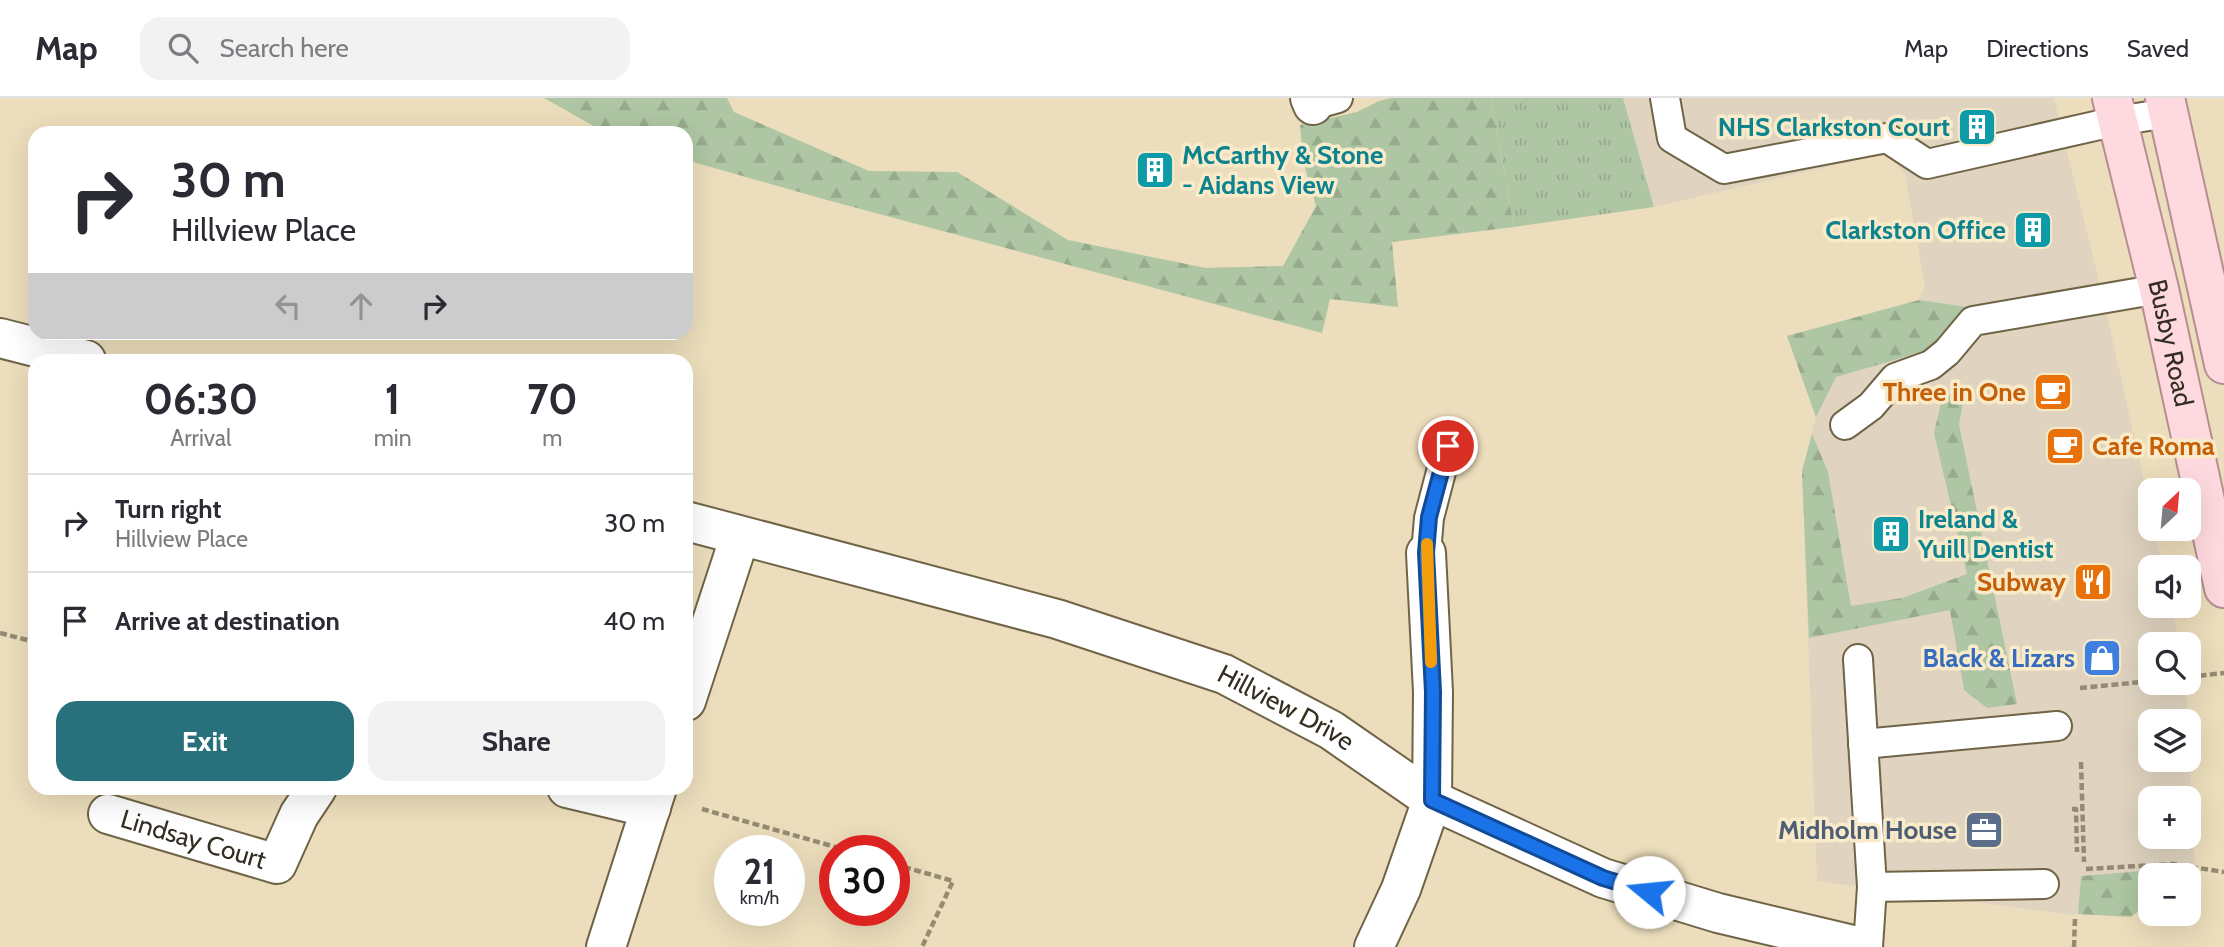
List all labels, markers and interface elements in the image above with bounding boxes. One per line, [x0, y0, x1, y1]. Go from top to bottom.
search box [140, 17, 630, 80]
text: Map [35, 28, 98, 68]
icon: search [164, 29, 202, 67]
text: Search here [220, 32, 349, 64]
text: Map [1904, 34, 1948, 63]
text: Directions [1986, 34, 2089, 63]
text: Saved [2127, 34, 2189, 63]
building icon: NHS Clarkston Court [1956, 106, 1998, 148]
place label: NHS Clarkston Court [1718, 111, 1950, 143]
place label: McCarthy & Stone - Aidans View [1182, 139, 1383, 201]
building icon: McCarthy & Stone - Aidans View [1134, 149, 1176, 191]
text: 30 m [171, 150, 286, 209]
icon: right [56, 154, 147, 245]
building icon: Clarkston Office [2012, 209, 2054, 251]
text: Hillview Place [171, 210, 356, 249]
place label: Clarkston Office [1825, 214, 2006, 246]
street label: Busby Road [2141, 276, 2200, 410]
icon: left [269, 287, 307, 325]
icon: ahead [342, 287, 380, 325]
icon: right [415, 287, 453, 325]
cafe icon: Three in One [2032, 371, 2074, 413]
text: 06:30 [143, 373, 258, 425]
text: 1 [385, 373, 400, 425]
text: 70 [527, 373, 578, 425]
place label: Three in One [1883, 376, 2026, 408]
pin [1418, 416, 1478, 476]
text: Arrival [170, 424, 231, 452]
text: min [374, 424, 412, 452]
text: m [542, 424, 562, 452]
cafe icon: Cafe Roma [2044, 425, 2086, 467]
icon: arrive [1429, 427, 1467, 465]
place label: Cafe Roma [2092, 430, 2215, 462]
north arrow [2138, 478, 2202, 541]
map controls [2138, 478, 2201, 926]
text: Turn right [115, 493, 221, 525]
place label: Ireland & Yuill Dentist [1917, 503, 2054, 565]
icon: right [56, 504, 94, 542]
text: 30 m [604, 507, 665, 539]
building icon: Ireland & Yuill Dentist [1870, 513, 1912, 555]
text: Hillview Place [115, 525, 248, 553]
button: sound [2138, 555, 2201, 618]
restaurant icon: Subway [2072, 561, 2114, 603]
place label: Subway [1977, 566, 2066, 598]
icon: arrive [56, 602, 94, 640]
text: Arrive at destination [115, 605, 340, 637]
text: 40 m [603, 605, 665, 637]
button: search [2138, 632, 2201, 695]
shop icon: Black & Lizars [2081, 637, 2123, 679]
place label: Black & Lizars [1923, 642, 2075, 674]
street label: Hillview Drive [1212, 658, 1361, 757]
button: Exit [56, 701, 354, 781]
button: Share [368, 701, 665, 781]
button: layers [2138, 709, 2201, 772]
button: + [2138, 786, 2201, 849]
street label: Lindsay Court [117, 803, 270, 876]
office icon: Midholm House [1963, 809, 2005, 851]
place label: Midholm House [1778, 814, 1957, 846]
speed limit sign: 30 [819, 835, 910, 926]
text: 21 [744, 850, 775, 893]
position arrow [1612, 855, 1686, 929]
button: − [2138, 863, 2201, 926]
text: km/h [740, 887, 779, 909]

